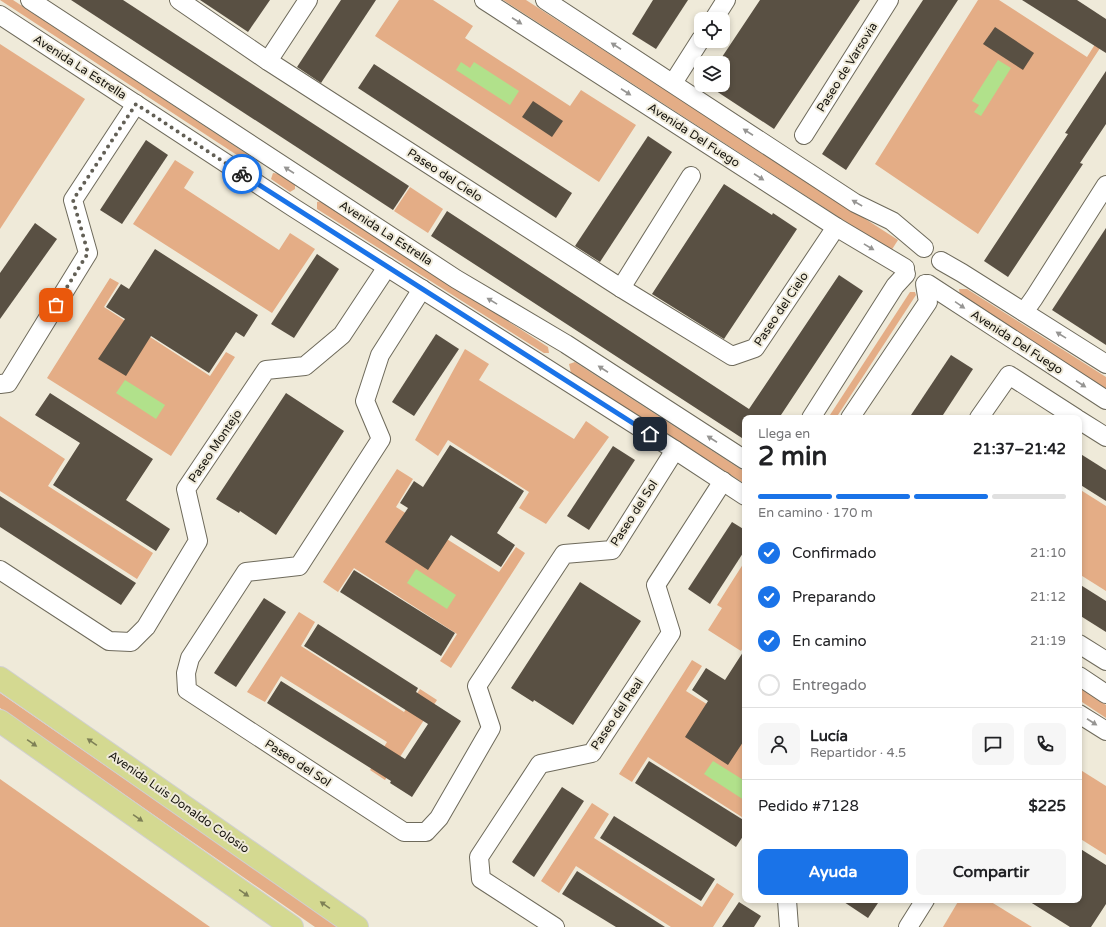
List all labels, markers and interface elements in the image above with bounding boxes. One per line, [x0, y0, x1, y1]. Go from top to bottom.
map controls [694, 12, 730, 92]
button: locate [694, 12, 730, 48]
one-way arrow [512, 17, 522, 25]
street label: Paseo de Varsovia [814, 20, 880, 114]
street label: Avenida La Estrella [31, 32, 129, 102]
one-way arrow [610, 42, 622, 49]
button: layers [694, 56, 730, 92]
one-way arrow [621, 88, 631, 96]
street label: Avenida Del Fuego [645, 100, 743, 170]
one-way arrow [743, 128, 753, 136]
street label: Paseo del Cielo [405, 146, 485, 204]
courier [222, 154, 262, 194]
icon: bike [231, 163, 253, 185]
one-way arrow [284, 166, 294, 174]
one-way arrow [753, 174, 765, 181]
street label: Avenida La Estrella [337, 198, 435, 268]
one-way arrow [851, 200, 863, 207]
one-way arrow [863, 243, 875, 250]
street label: Paseo del Cielo [751, 269, 811, 349]
pin [39, 288, 73, 322]
icon: bag [45, 294, 67, 316]
one-way arrow [486, 297, 498, 304]
one-way arrow [955, 301, 965, 309]
street label: Avenida Del Fuego [968, 307, 1066, 377]
one-way arrow [1055, 332, 1067, 339]
one-way arrow [597, 365, 609, 372]
one-way arrow [1076, 380, 1086, 388]
street label: Paseo Montejo [185, 407, 245, 485]
pin [633, 417, 667, 451]
icon: home [639, 423, 661, 445]
text: Llega en [758, 426, 810, 442]
one-way arrow [707, 435, 717, 443]
text: 21:37–21:42 [973, 440, 1066, 458]
text: 2 min [758, 441, 827, 472]
street label: Paseo del Sol [608, 477, 660, 549]
text: En camino · 170 m [758, 505, 873, 521]
icon: check [758, 542, 780, 564]
text: Confirmado [792, 544, 876, 562]
text: 21:10 [1030, 545, 1066, 561]
icon: check [758, 586, 780, 608]
text: Preparando [792, 588, 876, 606]
text: 21:12 [1030, 589, 1066, 605]
icon: check [758, 630, 780, 652]
text: En camino [792, 632, 867, 650]
text: 21:19 [1030, 633, 1066, 649]
street label: Paseo del Real [588, 676, 646, 752]
text: Entregado [792, 676, 867, 694]
one-way arrow [1087, 718, 1098, 726]
button: person [758, 723, 800, 765]
button: chat [972, 723, 1014, 765]
button: phone [1024, 723, 1066, 765]
text: Lucía [810, 727, 848, 745]
street label: Paseo del Sol [262, 737, 334, 789]
one-way arrow [87, 738, 97, 746]
one-way arrow [27, 739, 37, 747]
text: Repartidor · 4.5 [810, 745, 906, 761]
street label: Avenida Luis Donaldo Colosio [106, 748, 252, 856]
text: Pedido #7128 [758, 797, 859, 815]
text: $225 [1028, 797, 1066, 815]
one-way arrow [133, 814, 144, 822]
button: Ayuda [758, 849, 908, 895]
button: Compartir [916, 849, 1066, 895]
one-way arrow [239, 889, 250, 897]
one-way arrow [320, 901, 330, 909]

